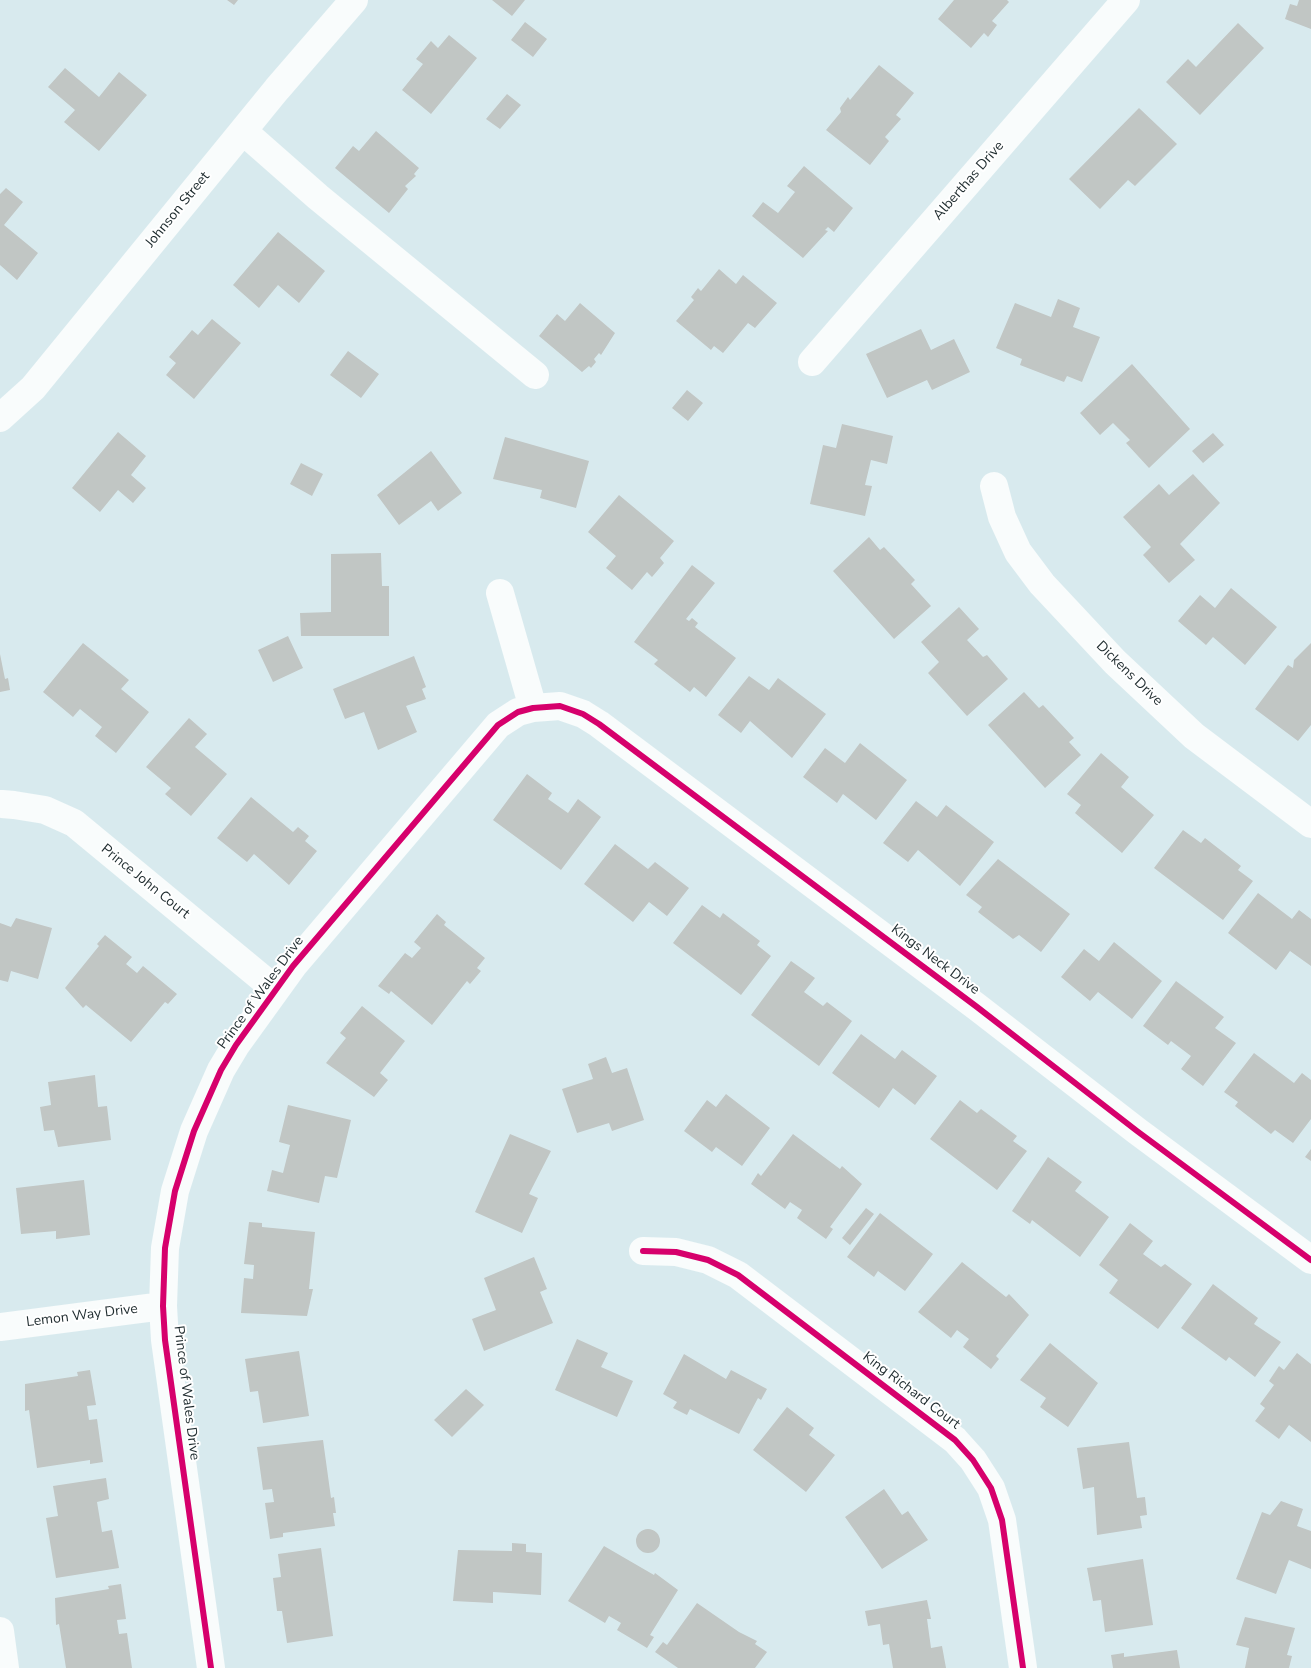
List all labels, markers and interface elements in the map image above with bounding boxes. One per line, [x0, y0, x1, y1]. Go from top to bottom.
street label: Alberthas Drive [930, 138, 1008, 224]
street label: Johnson Street [142, 169, 214, 251]
street label: Dickens Drive [1092, 638, 1166, 710]
street label: Prince John Court [97, 841, 193, 923]
street label: Kings Neck Drive [887, 921, 983, 999]
street label: Prince of Wales Drive [214, 933, 308, 1053]
street label: Lemon Way Drive [25, 1301, 139, 1331]
street label: Prince of Wales Drive [169, 1325, 203, 1461]
street label: King Richard Court [859, 1349, 963, 1433]

